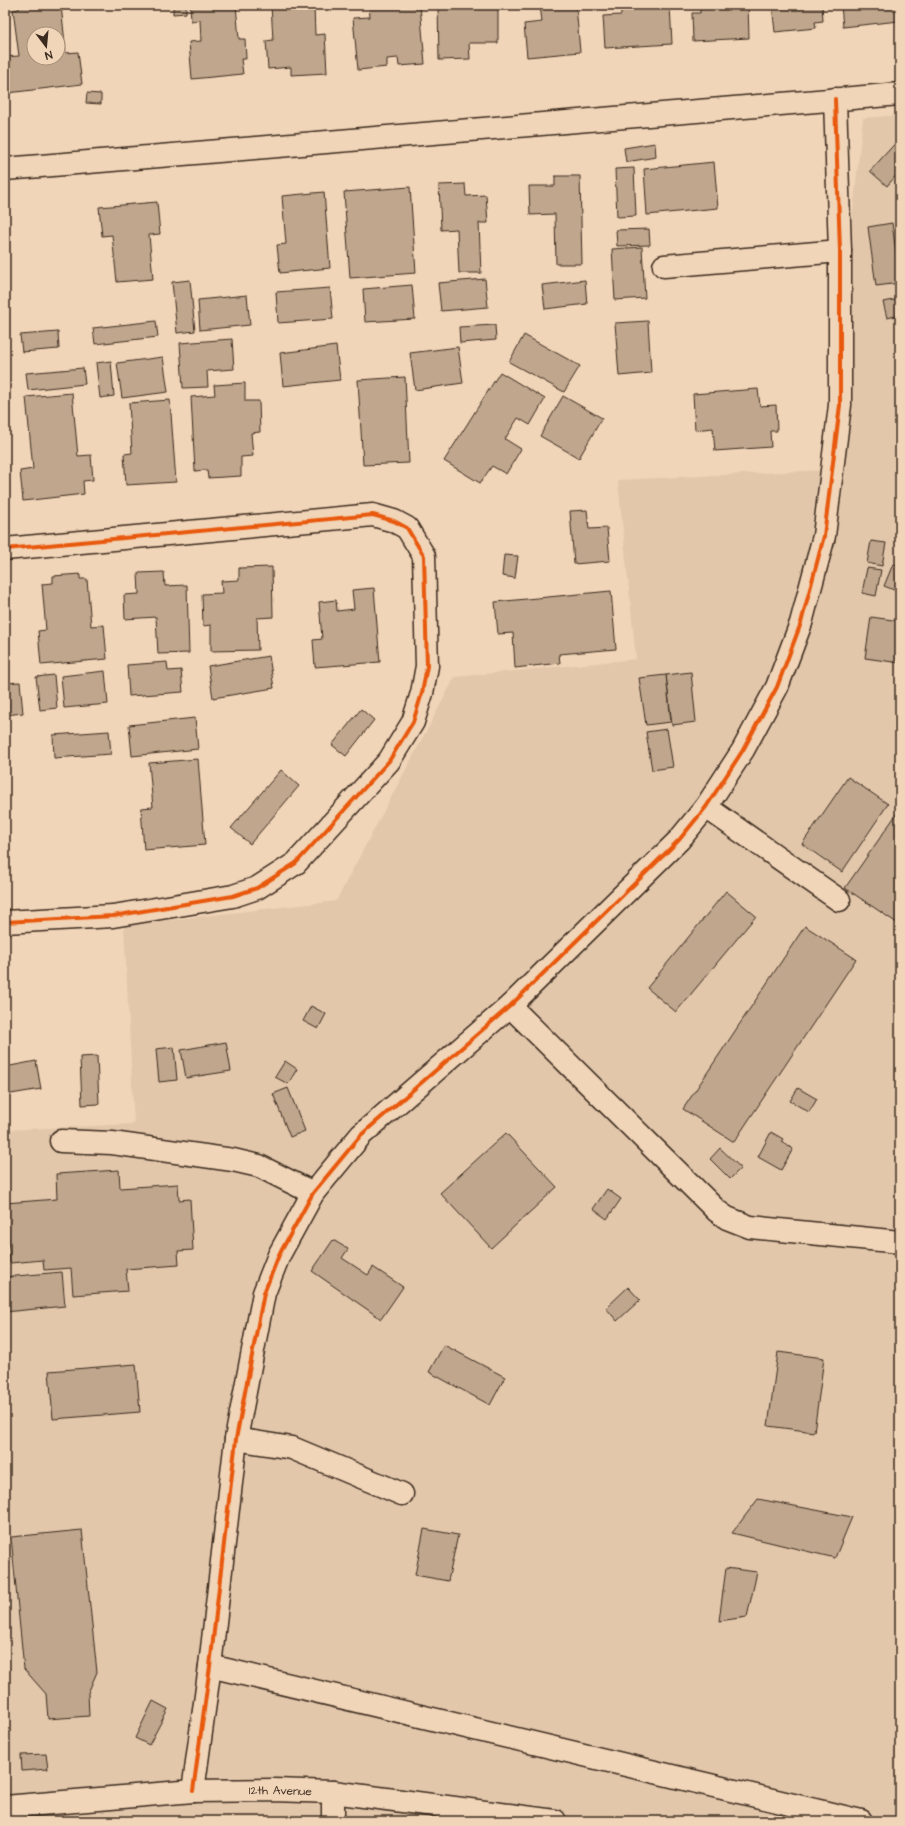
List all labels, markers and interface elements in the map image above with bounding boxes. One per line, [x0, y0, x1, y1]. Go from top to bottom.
north arrow [26, 26, 66, 66]
text: N [43, 47, 54, 63]
street label: 12th Avenue [249, 1781, 313, 1800]

